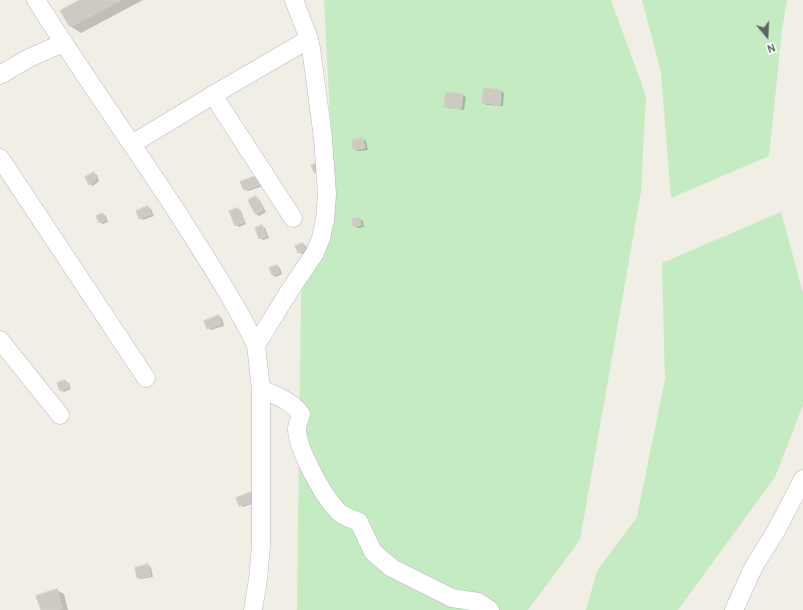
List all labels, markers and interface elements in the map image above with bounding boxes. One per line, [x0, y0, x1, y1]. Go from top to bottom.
north arrow [747, 16, 787, 56]
text: N [765, 39, 777, 55]

